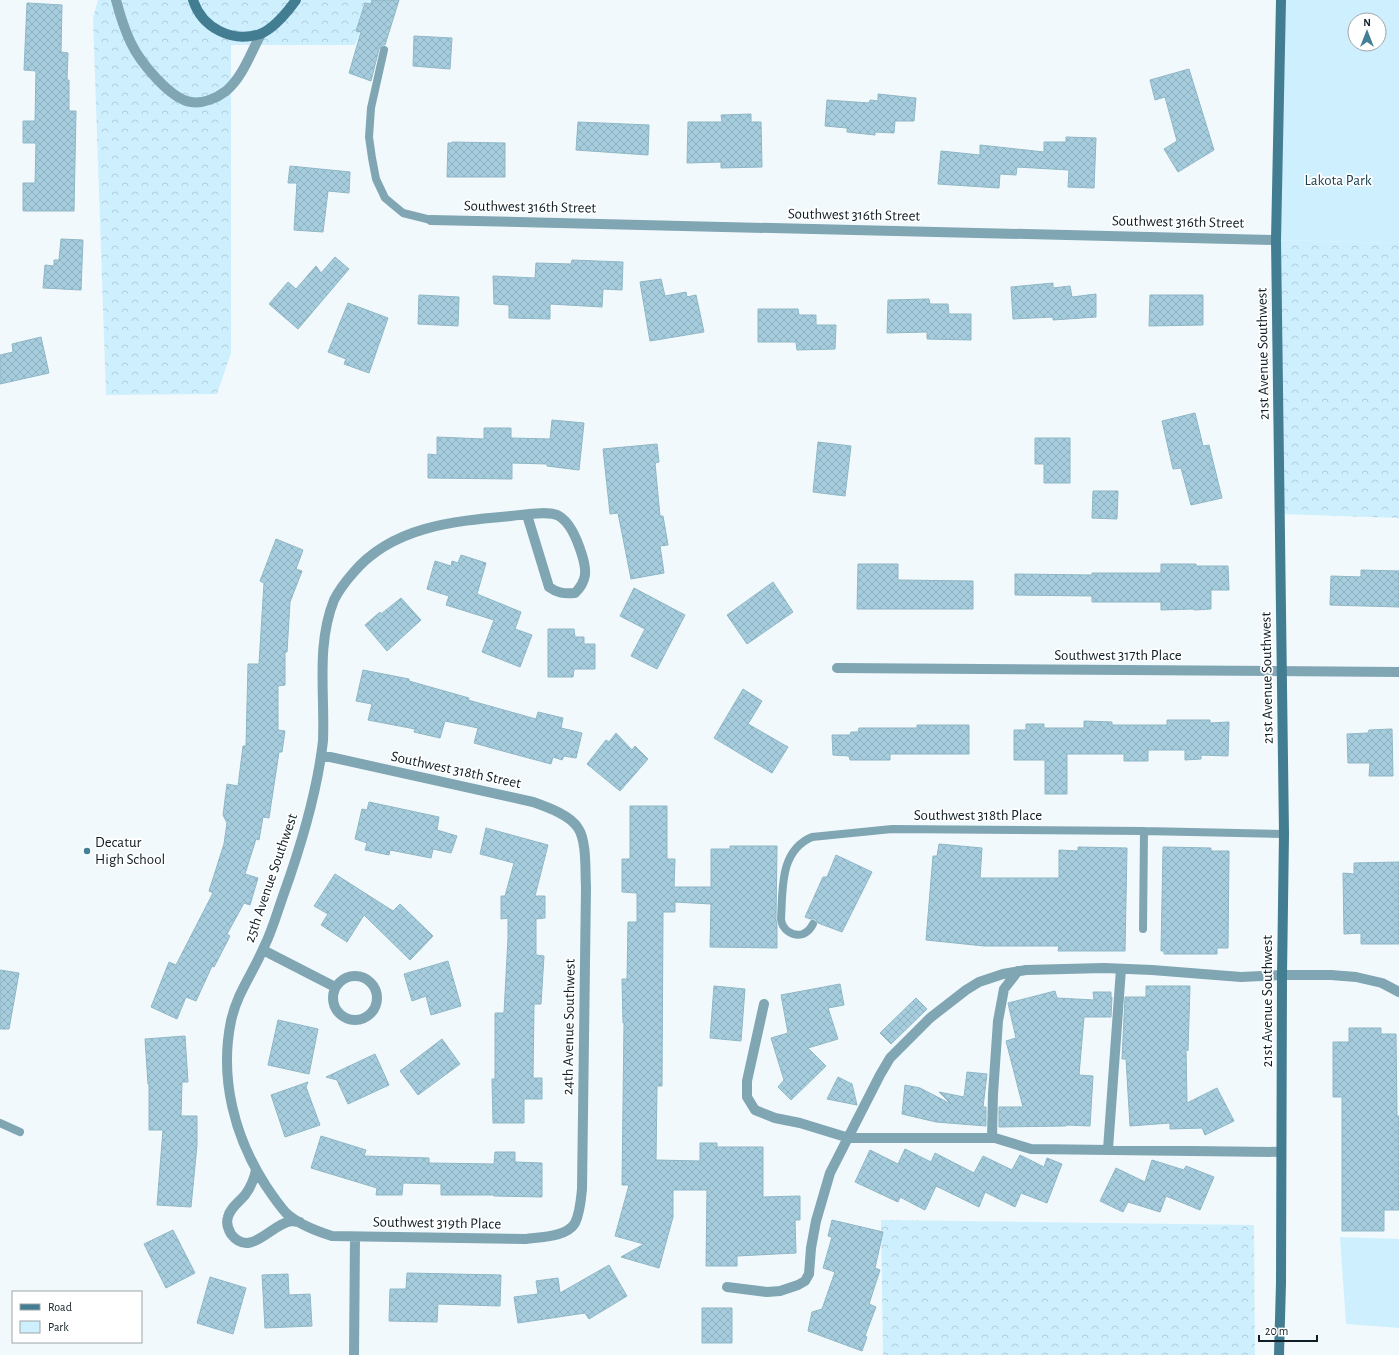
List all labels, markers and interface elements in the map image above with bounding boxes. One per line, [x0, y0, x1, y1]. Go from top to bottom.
north arrow [1347, 12, 1387, 52]
text: N [1363, 17, 1371, 28]
park label: Lakota Park [1304, 173, 1372, 188]
street label: Southwest 316th Street [464, 198, 597, 216]
street label: Southwest 316th Street [788, 206, 921, 224]
street label: Southwest 316th Street [1112, 213, 1245, 231]
street label: 21st Avenue Southwest [1254, 288, 1272, 420]
street label: 21st Avenue Southwest [1258, 612, 1276, 744]
street label: Southwest 317th Place [1054, 648, 1182, 663]
street label: Southwest 318th Street [390, 749, 523, 791]
street label: Southwest 318th Place [914, 808, 1042, 823]
street label: 25th Avenue Southwest [242, 811, 300, 945]
place label: Decatur High School [95, 835, 165, 867]
marker: Decatur High School [82, 846, 92, 856]
street label: 21st Avenue Southwest [1260, 935, 1275, 1067]
street label: 24th Avenue Southwest [560, 958, 578, 1095]
street label: Southwest 319th Place [373, 1214, 501, 1232]
legend [12, 1291, 142, 1343]
text: Road [48, 1301, 72, 1313]
scale bar [1259, 1317, 1317, 1343]
text: Park [48, 1321, 69, 1333]
text: 20 m [1265, 1325, 1288, 1337]

